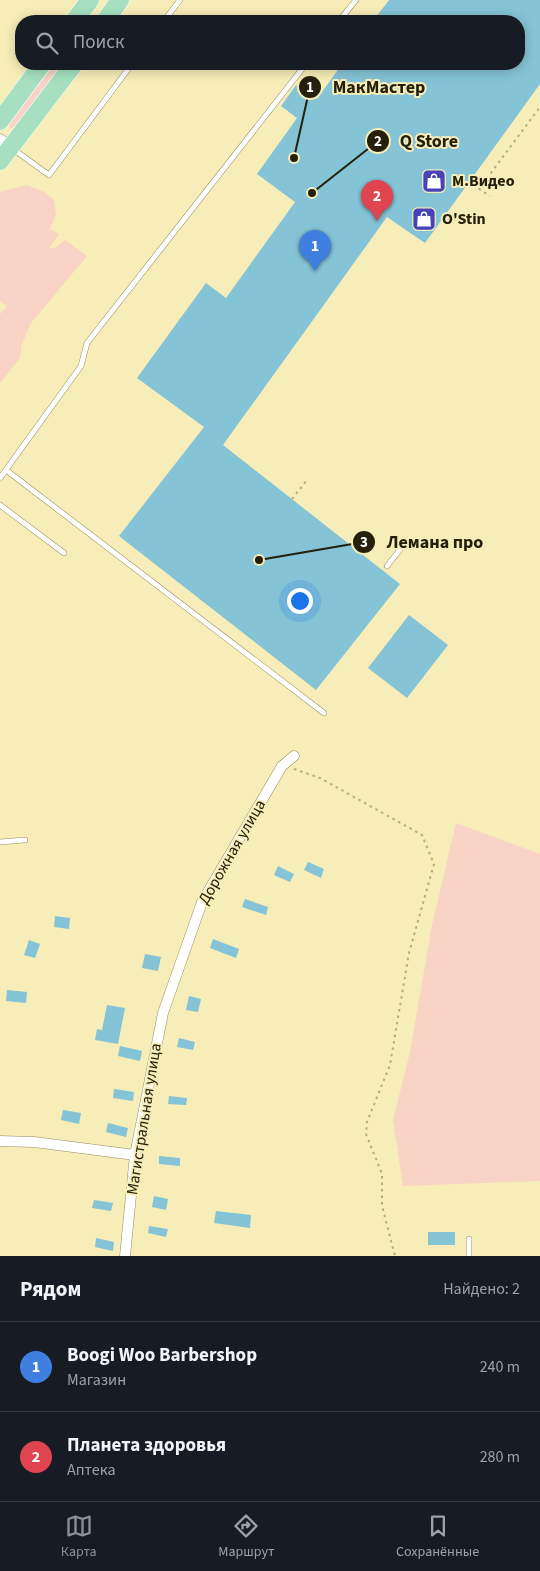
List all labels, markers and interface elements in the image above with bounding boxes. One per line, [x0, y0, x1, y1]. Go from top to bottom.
search box [15, 15, 525, 70]
icon: search [33, 29, 61, 57]
text: Поиск [73, 29, 124, 56]
callout: МакМастер [298, 70, 435, 103]
text: МакМастер [333, 75, 425, 100]
text: 1 [306, 77, 314, 98]
callout: Q Store [365, 124, 468, 157]
text: Q Store [400, 129, 458, 154]
text: 2 [374, 131, 382, 152]
shop icon: М.Видео [421, 168, 447, 194]
place label: М.Видео [452, 170, 515, 192]
pin: 2 [361, 180, 393, 221]
shop icon: O'Stin [411, 206, 437, 232]
place label: O'Stin [442, 208, 486, 230]
pin: 1 [299, 230, 331, 271]
callout: Лемана про [351, 525, 493, 558]
text: Лемана про [386, 530, 483, 555]
text: 3 [360, 532, 368, 553]
your location [287, 588, 313, 614]
street label: Дорожная улица [193, 795, 271, 909]
street label: Магистральная улица [121, 1042, 167, 1196]
text: Рядом [20, 1274, 81, 1304]
text: Найдено: 2 [443, 1278, 520, 1300]
text: Boogi Woo Barbershop [67, 1342, 257, 1369]
text: 1 [32, 1356, 40, 1378]
text: 240 m [480, 1356, 520, 1378]
text: Магазин [67, 1369, 126, 1391]
text: Планета здоровья [67, 1432, 226, 1459]
text: 2 [32, 1446, 40, 1468]
text: 280 m [480, 1446, 520, 1468]
text: Аптека [67, 1459, 115, 1481]
tab: Карта [61, 1512, 97, 1562]
tab: Маршрут [218, 1512, 274, 1562]
tab: Сохранённые [396, 1512, 479, 1562]

